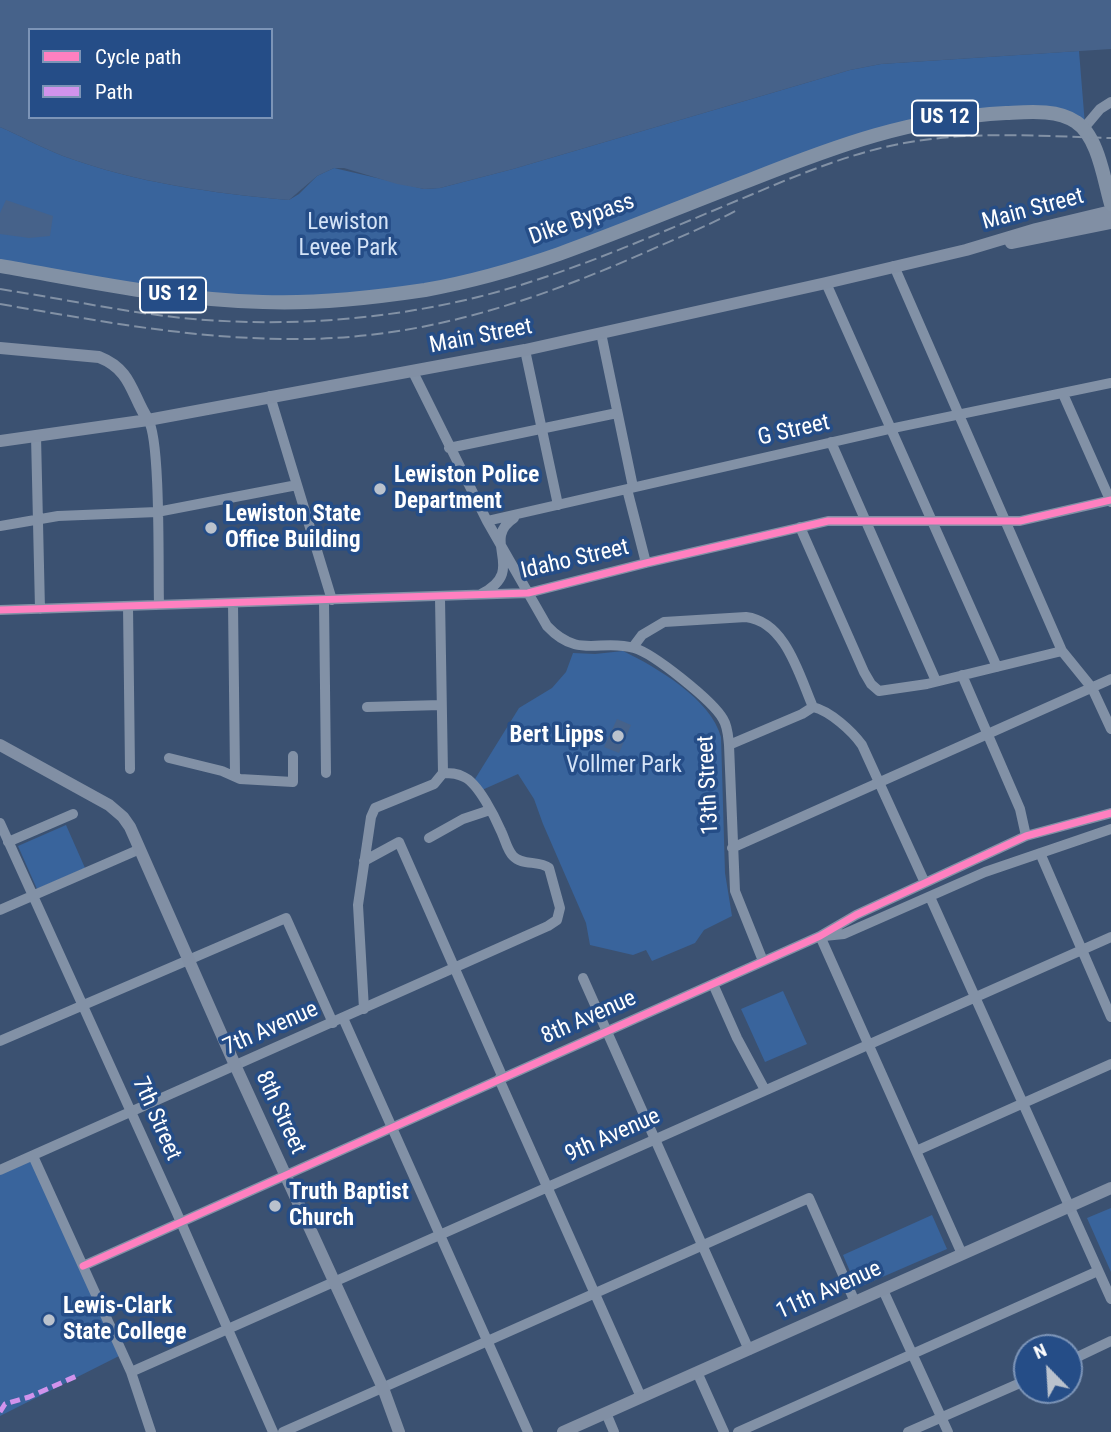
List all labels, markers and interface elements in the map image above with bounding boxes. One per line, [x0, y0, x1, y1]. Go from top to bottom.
legend [28, 28, 273, 119]
text: Cycle path [95, 45, 181, 69]
text: Path [95, 80, 133, 104]
road number: US 12 [912, 100, 978, 136]
street label: Main Street [979, 183, 1087, 237]
street label: Dike Bypass [526, 188, 638, 252]
park label: Lewiston Levee Park [298, 209, 398, 263]
road number: US 12 [140, 278, 206, 312]
street label: Main Street [427, 314, 535, 360]
street label: G Street [755, 409, 833, 453]
place label: Lewiston Police Department [394, 462, 539, 516]
marker: Lewiston Police Department [372, 481, 388, 497]
place label: Lewiston State Office Building [225, 501, 361, 555]
marker: Lewiston State Office Building [203, 520, 219, 536]
street label: Idaho Street [518, 534, 632, 586]
place label: Bert Lipps [510, 722, 604, 750]
marker: Bert Lipps [610, 728, 626, 744]
street label: 13th Street [693, 734, 725, 836]
park label: Vollmer Park [566, 752, 682, 780]
street label: 8th Avenue [537, 985, 641, 1051]
street label: 7th Avenue [219, 996, 323, 1062]
street label: 8th Street [249, 1067, 311, 1159]
street label: 7th Street [125, 1073, 187, 1165]
street label: 9th Avenue [561, 1103, 665, 1169]
place label: Truth Baptist Church [289, 1179, 409, 1233]
marker: Truth Baptist Church [267, 1198, 283, 1214]
street label: 11th Avenue [772, 1256, 886, 1326]
place label: Lewis-Clark State College [63, 1293, 186, 1347]
marker: Lewis-Clark State College [41, 1312, 57, 1328]
north arrow [1013, 1334, 1083, 1404]
text: N [1030, 1338, 1050, 1364]

